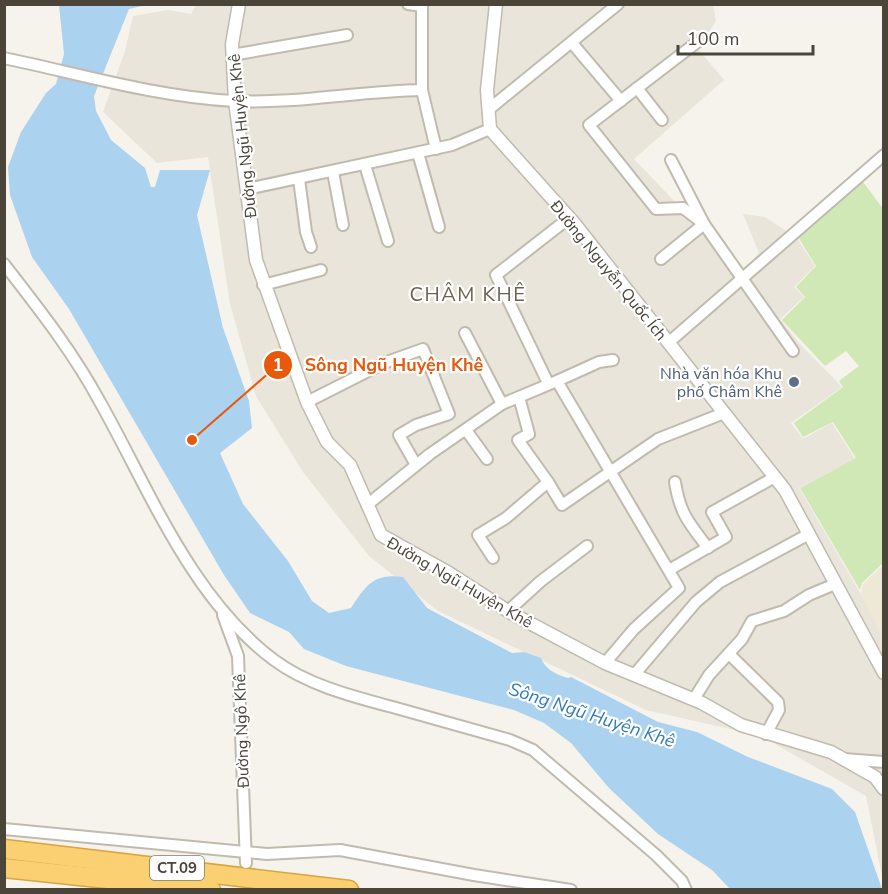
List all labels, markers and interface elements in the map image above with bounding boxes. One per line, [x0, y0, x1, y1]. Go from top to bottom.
scale bar [678, 18, 813, 56]
text: 100 m [687, 27, 739, 51]
street label: Đường Ngũ Huyện Khê [223, 53, 263, 220]
street label: Đường Nguyễn Quốc Ích [544, 195, 672, 345]
district label: CHÂM KHÊ [410, 281, 526, 308]
callout: Sông Ngũ Huyện Khê [263, 347, 496, 383]
text: 1 [273, 353, 283, 377]
text: Sông Ngũ Huyện Khê [305, 353, 484, 377]
place label: Nhà văn hóa Khu phố Châm Khê [660, 363, 782, 403]
marker: Nhà văn hóa Khu phố Châm Khê [787, 375, 801, 389]
street label: Đường Ngũ Huyện Khê [382, 532, 537, 634]
street label: Đường Ngô Khê [229, 674, 255, 789]
water label: Sông Ngũ Huyện Khê [506, 677, 679, 753]
road number: CT.09 [150, 856, 204, 880]

